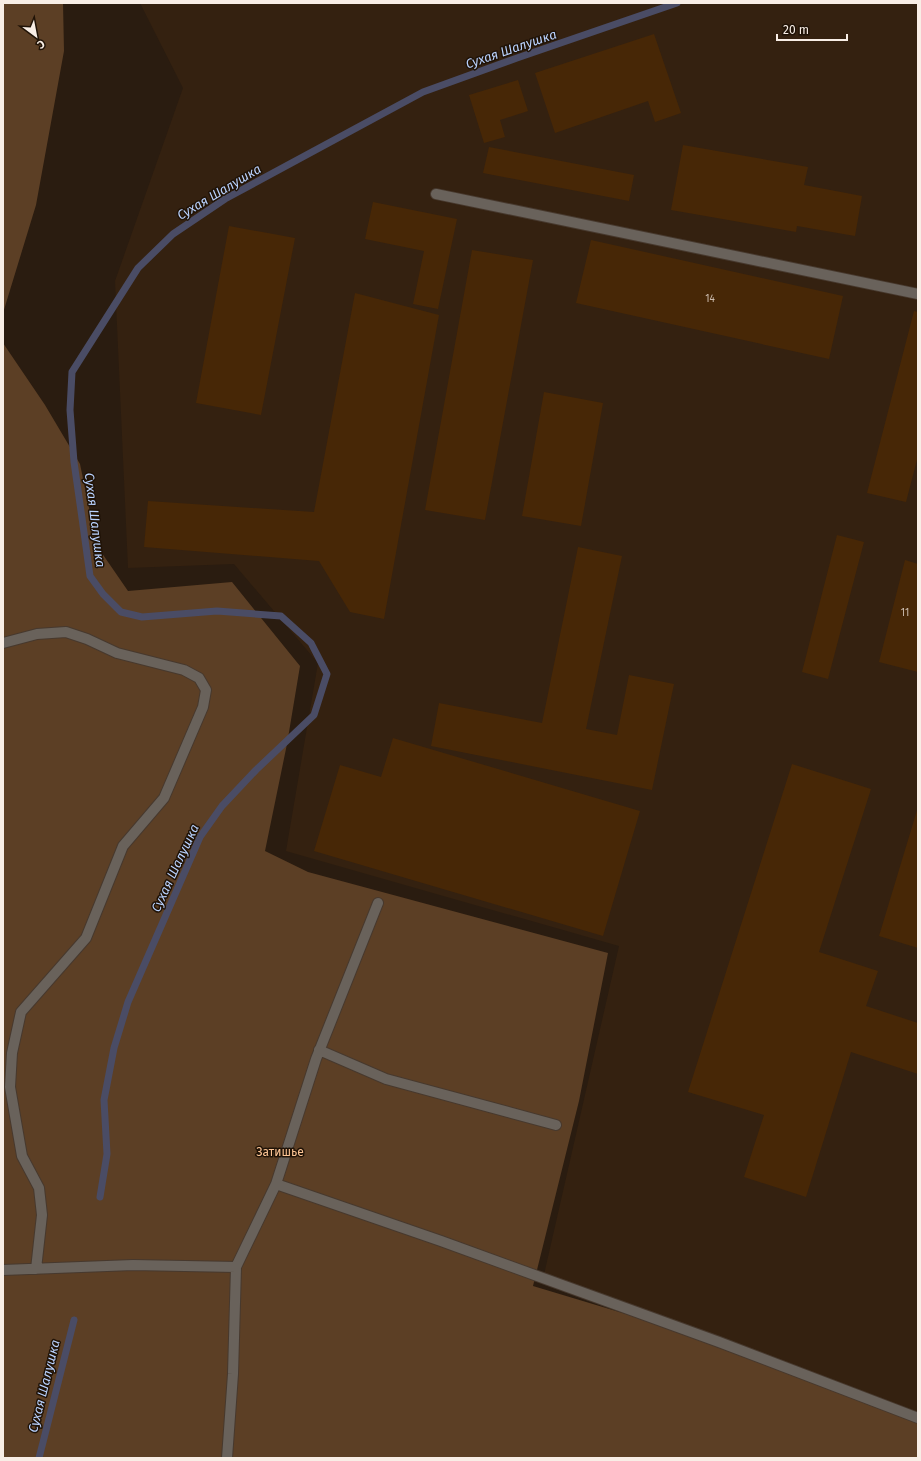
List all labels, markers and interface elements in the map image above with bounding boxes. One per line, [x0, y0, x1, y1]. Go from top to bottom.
north arrow [16, 16, 56, 56]
scale bar [777, 16, 847, 42]
text: 20 m [783, 23, 809, 37]
water label: Сухая Шалушка [464, 26, 558, 72]
text: С [34, 37, 47, 52]
water label: Сухая Шалушка [174, 161, 264, 223]
house number: 14 [705, 293, 716, 305]
water label: Сухая Шалушка [82, 472, 108, 568]
house number: 11 [901, 607, 909, 619]
water label: Сухая Шалушка [148, 822, 202, 914]
park label: Затишье [256, 1145, 304, 1159]
water label: Сухая Шалушка [25, 1338, 63, 1434]

